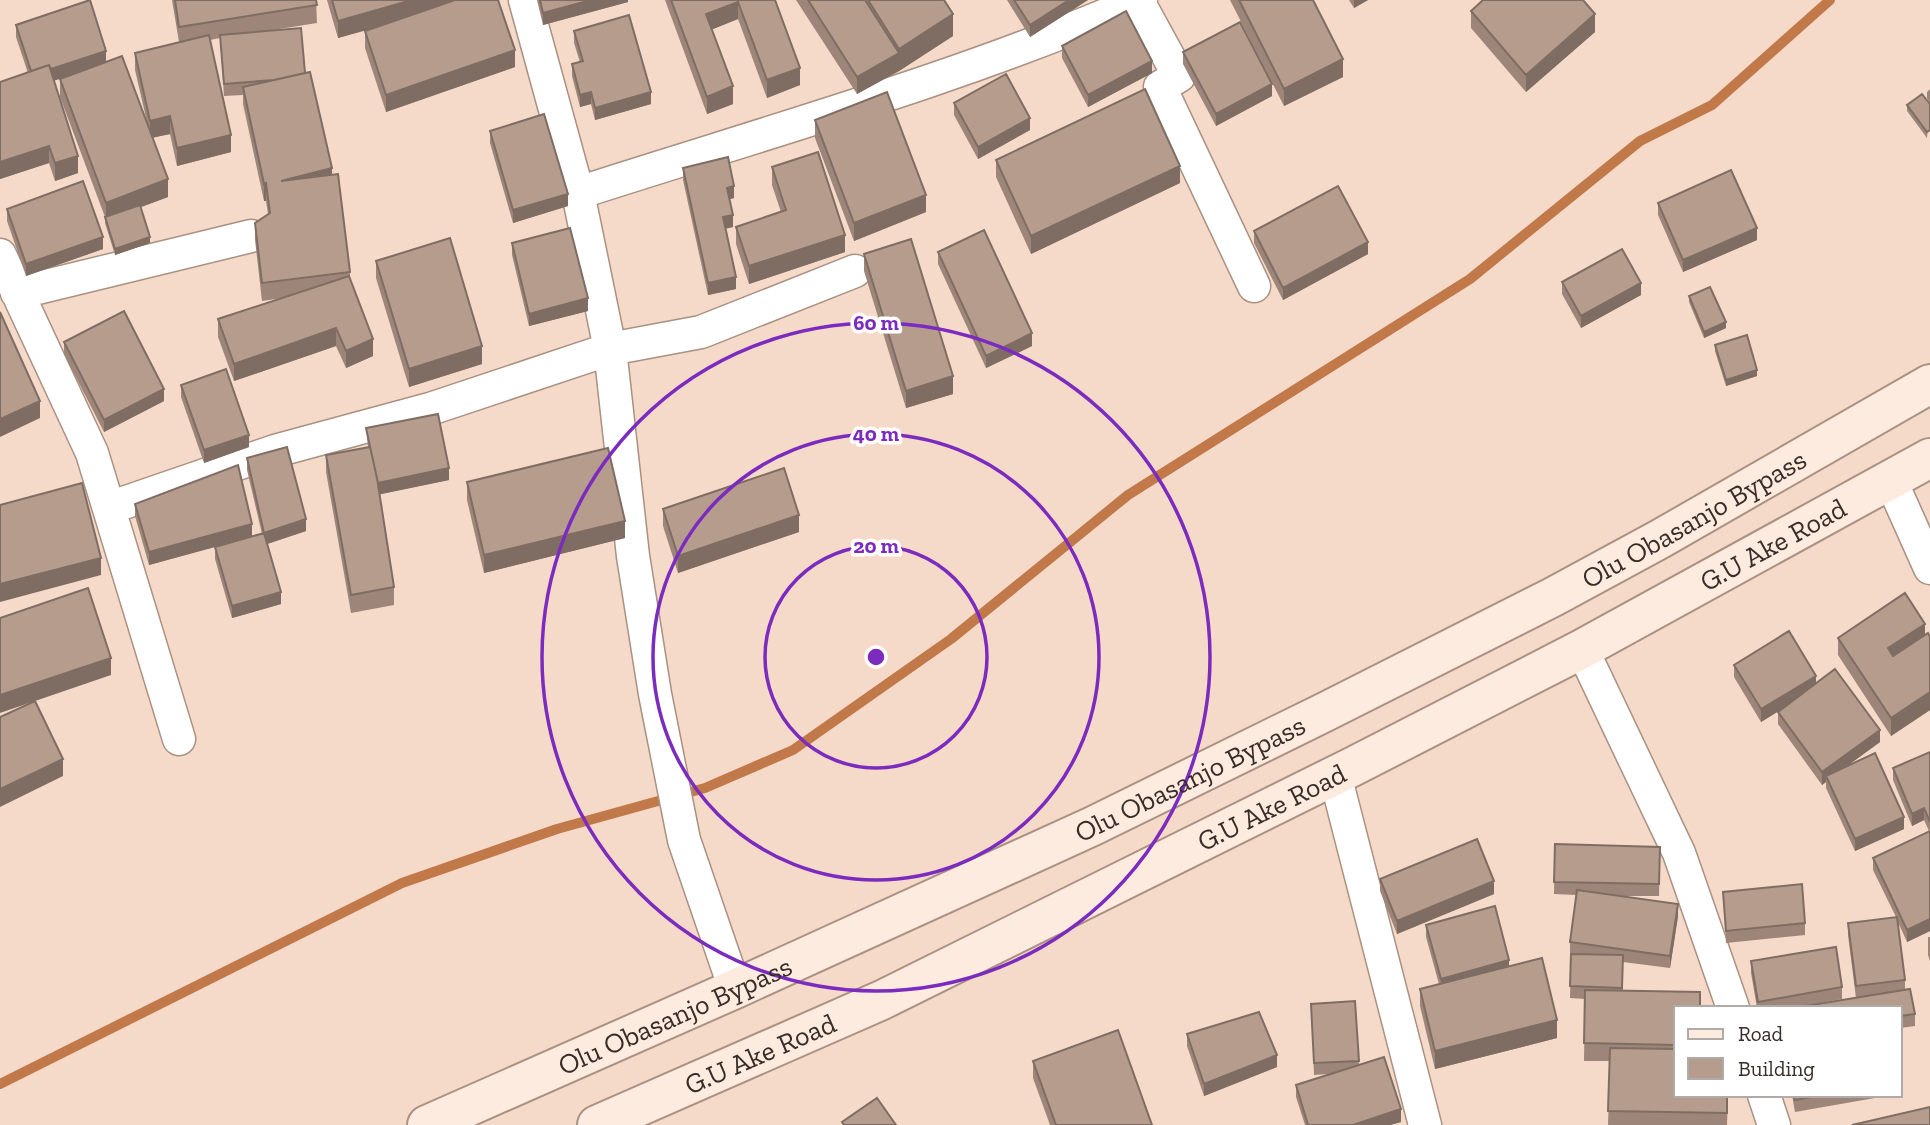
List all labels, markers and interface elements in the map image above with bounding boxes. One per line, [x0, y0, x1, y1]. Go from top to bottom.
text: 60 m [853, 310, 899, 335]
text: 40 m [853, 421, 900, 446]
street label: Olu Obasanjo Bypass [1576, 442, 1812, 595]
street label: G.U Ake Road [1694, 491, 1852, 598]
text: 20 m [853, 533, 899, 558]
centre of rings [864, 645, 888, 669]
street label: Olu Obasanjo Bypass [1070, 708, 1310, 849]
street label: G.U Ake Road [1192, 756, 1351, 858]
street label: Olu Obasanjo Bypass [553, 949, 797, 1082]
street label: G.U Ake Road [679, 1006, 841, 1101]
legend [1674, 1006, 1902, 1097]
text: Road [1738, 1021, 1784, 1046]
text: Building [1738, 1056, 1815, 1081]

